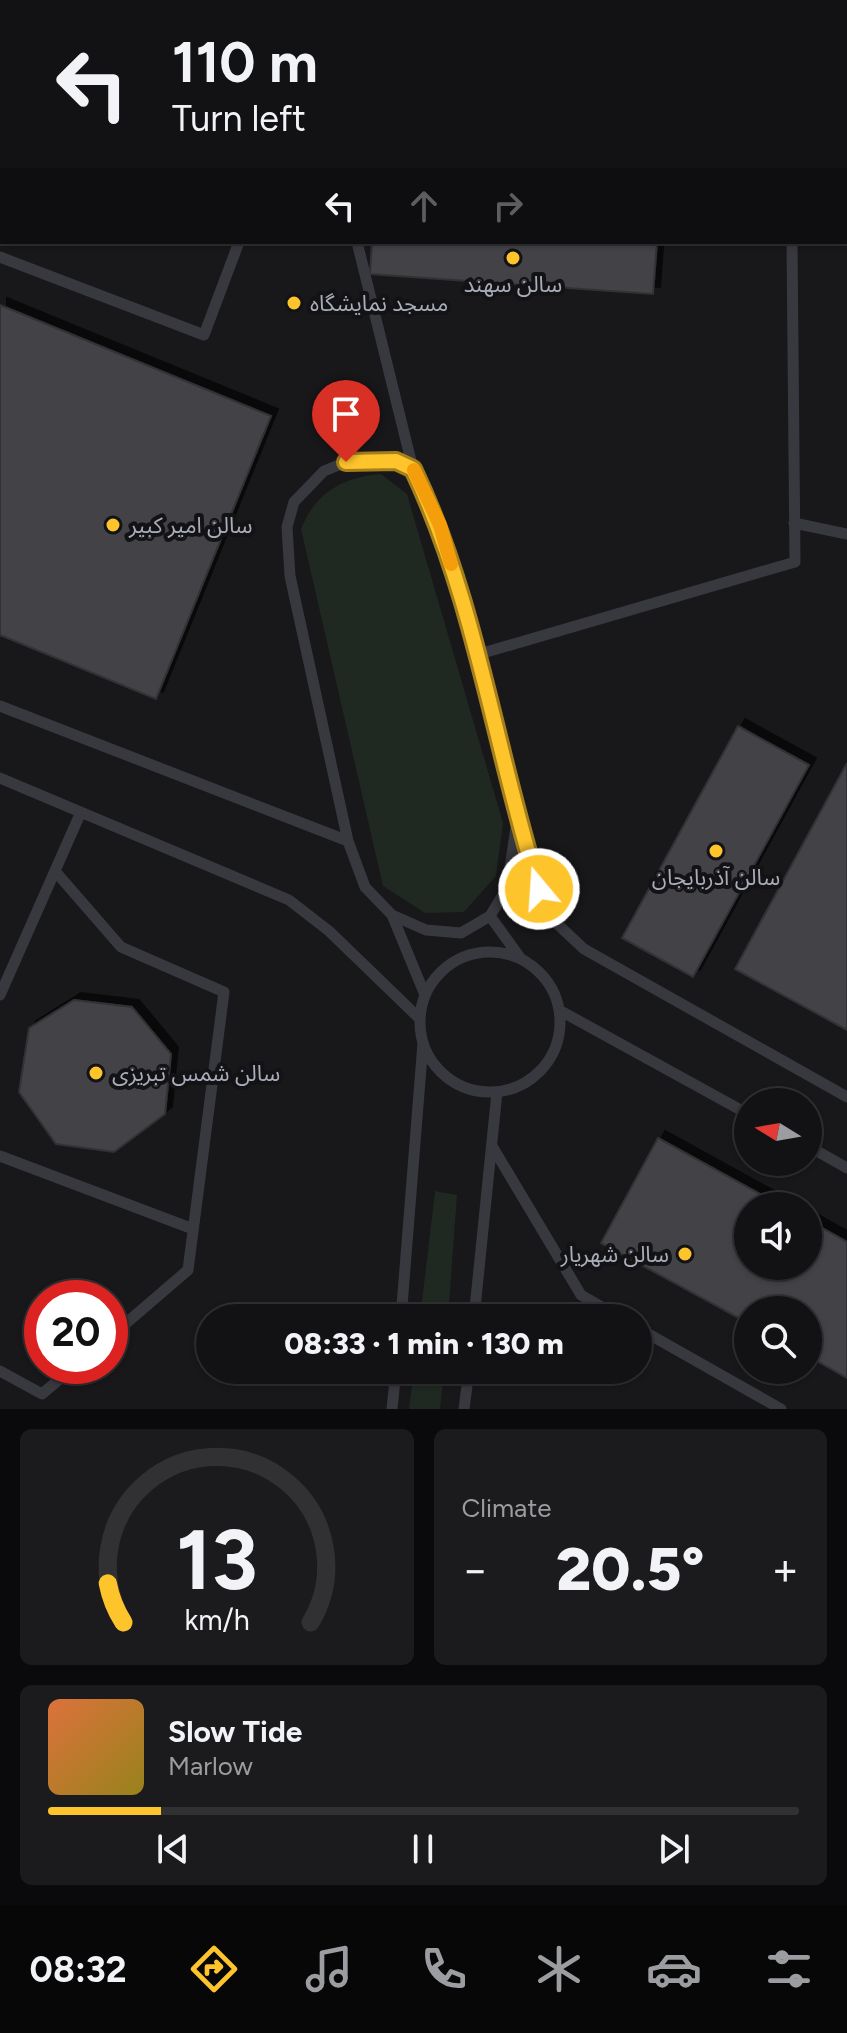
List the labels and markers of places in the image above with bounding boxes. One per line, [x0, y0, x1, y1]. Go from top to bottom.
marker: سالن سهند [504, 249, 522, 267]
place label: سالن سهند [464, 271, 562, 298]
place label: مسجد نمایشگاه [310, 290, 448, 317]
marker: مسجد نمایشگاه [285, 294, 303, 312]
pin [312, 380, 380, 462]
place label: سالن امیر کبیر [128, 512, 253, 539]
marker: سالن امیر کبیر [104, 516, 122, 534]
marker: سالن آذربایجان [707, 842, 725, 860]
place label: سالن آذربایجان [652, 864, 780, 891]
place label: سالن شمس تبریزی [112, 1060, 280, 1087]
marker: سالن شمس تبریزی [87, 1064, 105, 1082]
place label: سالن شهریار [560, 1241, 669, 1268]
marker: سالن شهریار [676, 1245, 694, 1263]

